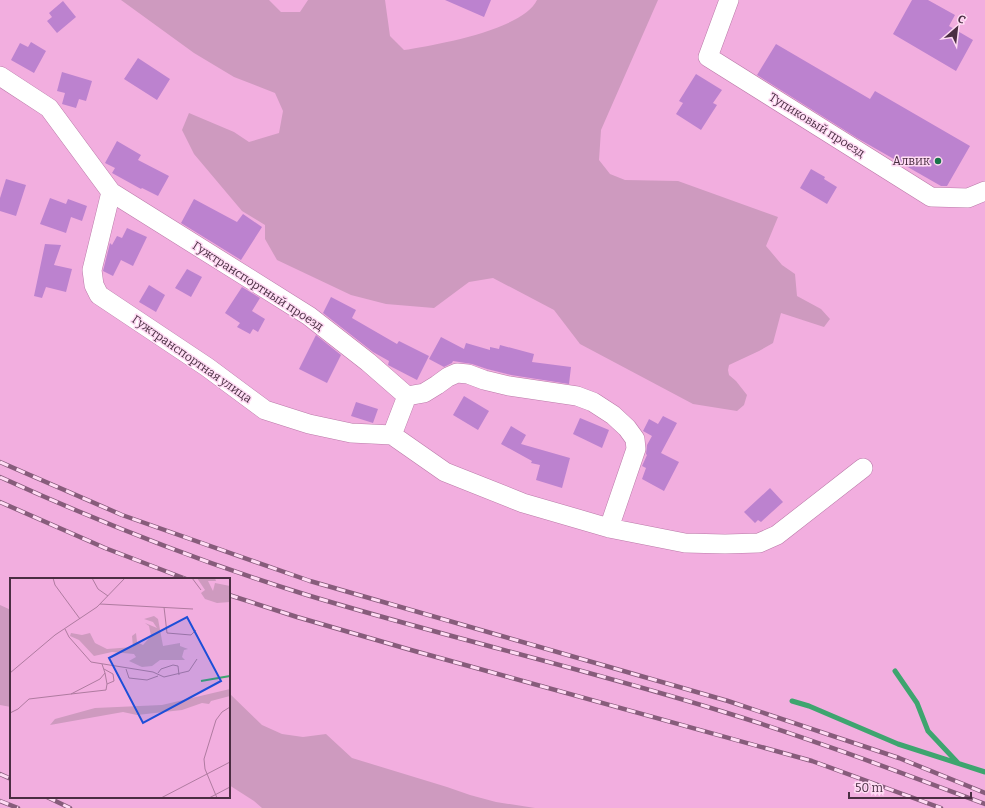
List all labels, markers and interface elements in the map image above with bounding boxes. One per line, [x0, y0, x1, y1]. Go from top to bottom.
north arrow [937, 8, 977, 48]
text: С [955, 12, 968, 27]
street label: Тупиковый проезд [767, 90, 867, 160]
place label: Алвик [893, 154, 930, 168]
marker: Алвик [933, 156, 943, 166]
street label: Гужтранспортный проезд [190, 238, 326, 334]
street label: Гужтранспортная улица [129, 312, 255, 406]
inset map [10, 578, 230, 798]
scale bar [849, 774, 971, 800]
text: 50 m [855, 781, 884, 795]

